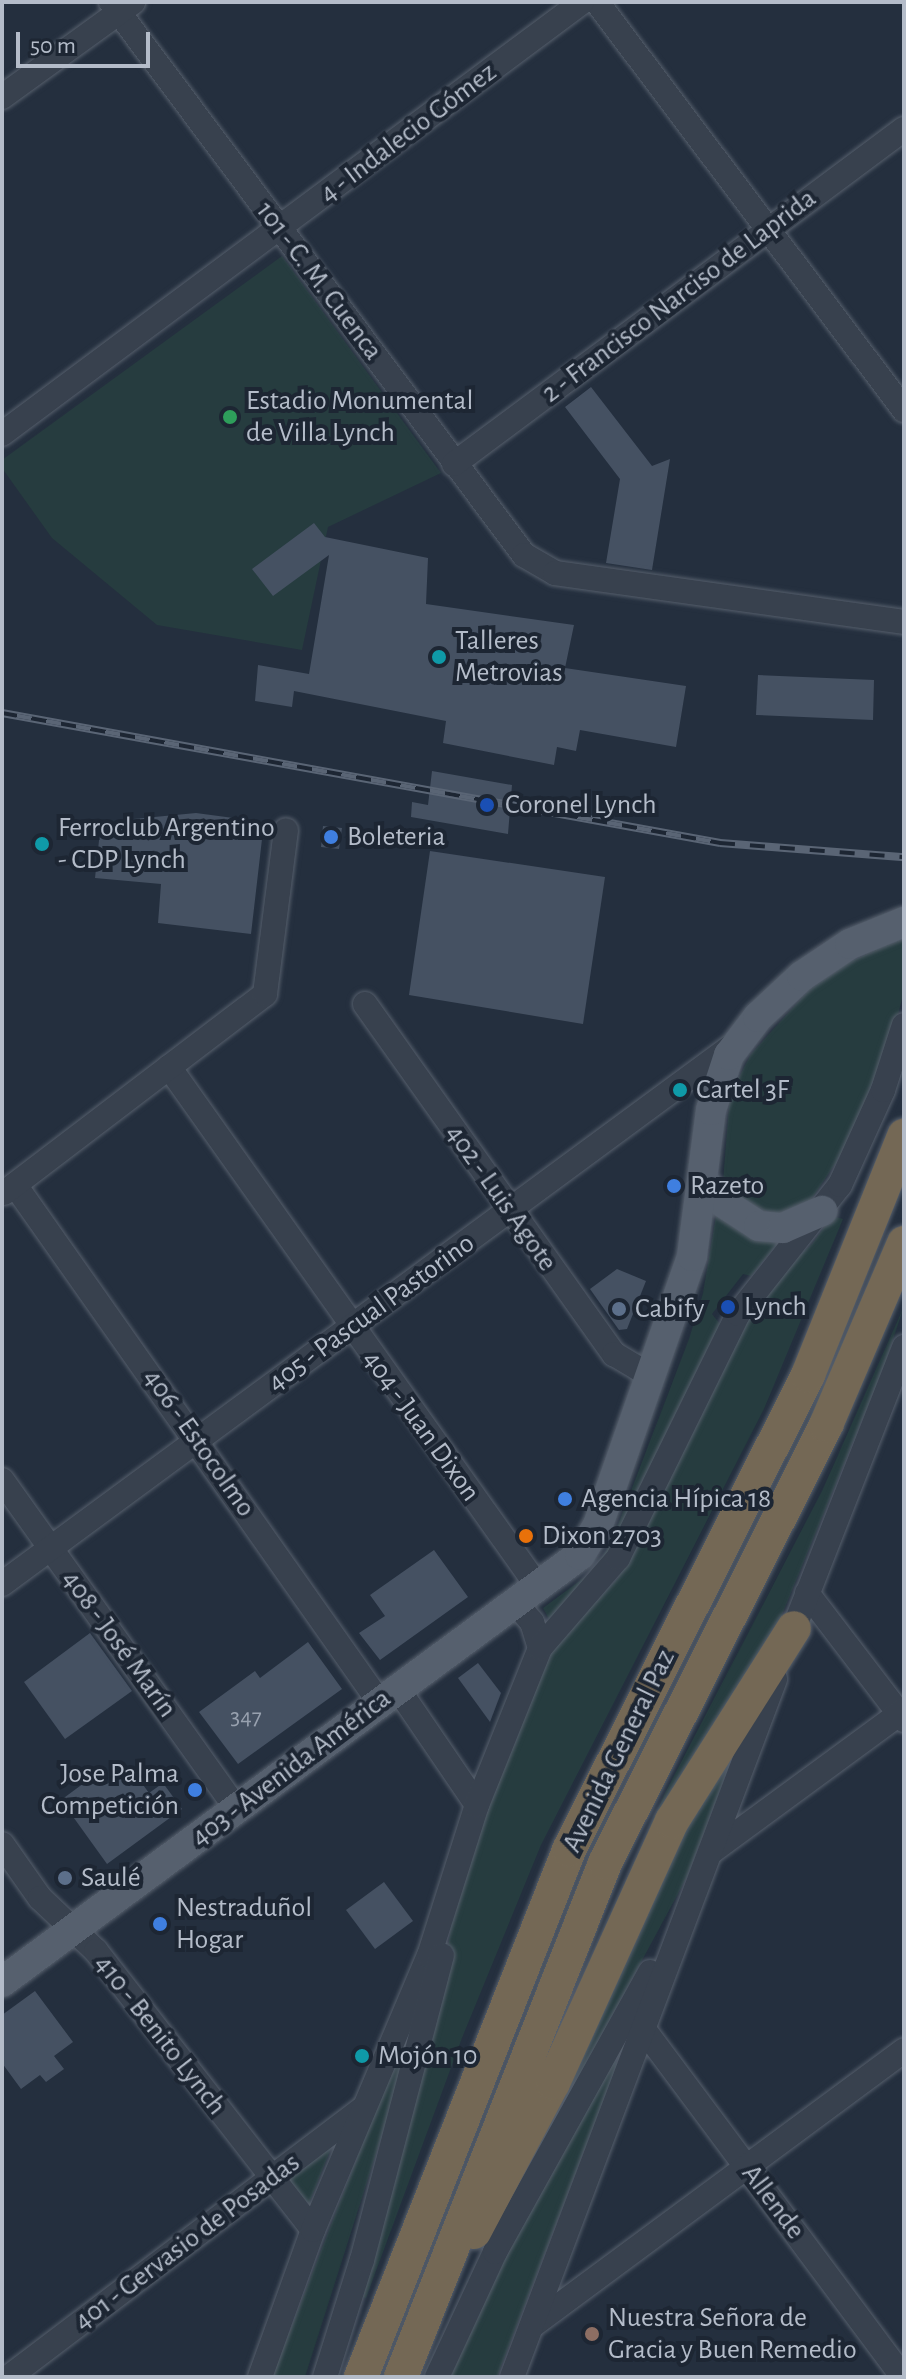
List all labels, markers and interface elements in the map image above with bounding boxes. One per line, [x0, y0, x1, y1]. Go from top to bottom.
scale bar [20, 16, 154, 66]
text: 50 m [30, 34, 76, 58]
street label: 4 - Indalecio Gómez [313, 56, 503, 210]
street label: 2 - Francisco Narciso de Laprida [535, 182, 823, 410]
street label: 101 - C. M. Cuenca [248, 195, 390, 367]
place label: Estadio Monumental de Villa Lynch [246, 384, 473, 450]
marker: Estadio Monumental de Villa Lynch [221, 408, 239, 426]
place label: Talleres Metrovias [455, 624, 563, 690]
marker: Talleres Metrovias [430, 648, 448, 666]
place label: Coronel Lynch [505, 788, 657, 822]
marker: Coronel Lynch [476, 794, 498, 816]
place label: Ferroclub Argentino - CDP Lynch [58, 811, 275, 877]
place label: Boleteria [347, 820, 446, 854]
marker: Boleteria [322, 828, 340, 846]
marker: Ferroclub Argentino - CDP Lynch [33, 835, 51, 853]
place label: Cartel 3F [696, 1073, 789, 1107]
marker: Cartel 3F [671, 1081, 689, 1099]
street label: 402 - Luis Agote [438, 1118, 564, 1278]
place label: Razeto [690, 1169, 764, 1203]
marker: Razeto [665, 1177, 683, 1195]
street label: 405 - Pascual Pastorino [261, 1227, 481, 1399]
place label: Lynch [744, 1290, 807, 1324]
place label: Cabify [635, 1292, 705, 1326]
marker: Lynch [719, 1298, 737, 1316]
marker: Cabify [610, 1300, 628, 1318]
street label: 404 - Juan Dixon [355, 1344, 487, 1508]
street label: 406 - Estocolmo [136, 1363, 262, 1523]
place label: Agencia Hípica 18 [581, 1482, 771, 1516]
marker: Agencia Hípica 18 [556, 1490, 574, 1508]
place label: Dixon 2703 [542, 1519, 662, 1553]
marker: Dixon 2703 [517, 1527, 535, 1545]
street label: 408 - José Marín [54, 1564, 184, 1724]
street label: Avenida General Paz [555, 1644, 683, 1858]
street label: 403 - Avenida América [184, 1682, 398, 1854]
house number: 347 [230, 1704, 262, 1732]
place label: Jose Palma Competición [41, 1757, 179, 1823]
marker: Jose Palma Competición [186, 1781, 204, 1799]
place label: Saulé [81, 1861, 141, 1895]
marker: Saulé [56, 1869, 74, 1887]
place label: Nestraduñol Hogar [176, 1891, 312, 1957]
marker: Nestraduñol Hogar [151, 1915, 169, 1933]
street label: 410 - Benito Lynch [87, 1948, 233, 2122]
place label: Mojón 10 [378, 2039, 478, 2073]
marker: Mojón 10 [353, 2047, 371, 2065]
street label: 401 - Gervasio de Posadas [67, 2146, 307, 2338]
street label: Allende [734, 2158, 812, 2246]
place label: Nuestra Señora de Gracia y Buen Remedio [608, 2301, 857, 2367]
marker: Nuestra Señora de Gracia y Buen Remedio [583, 2325, 601, 2343]

